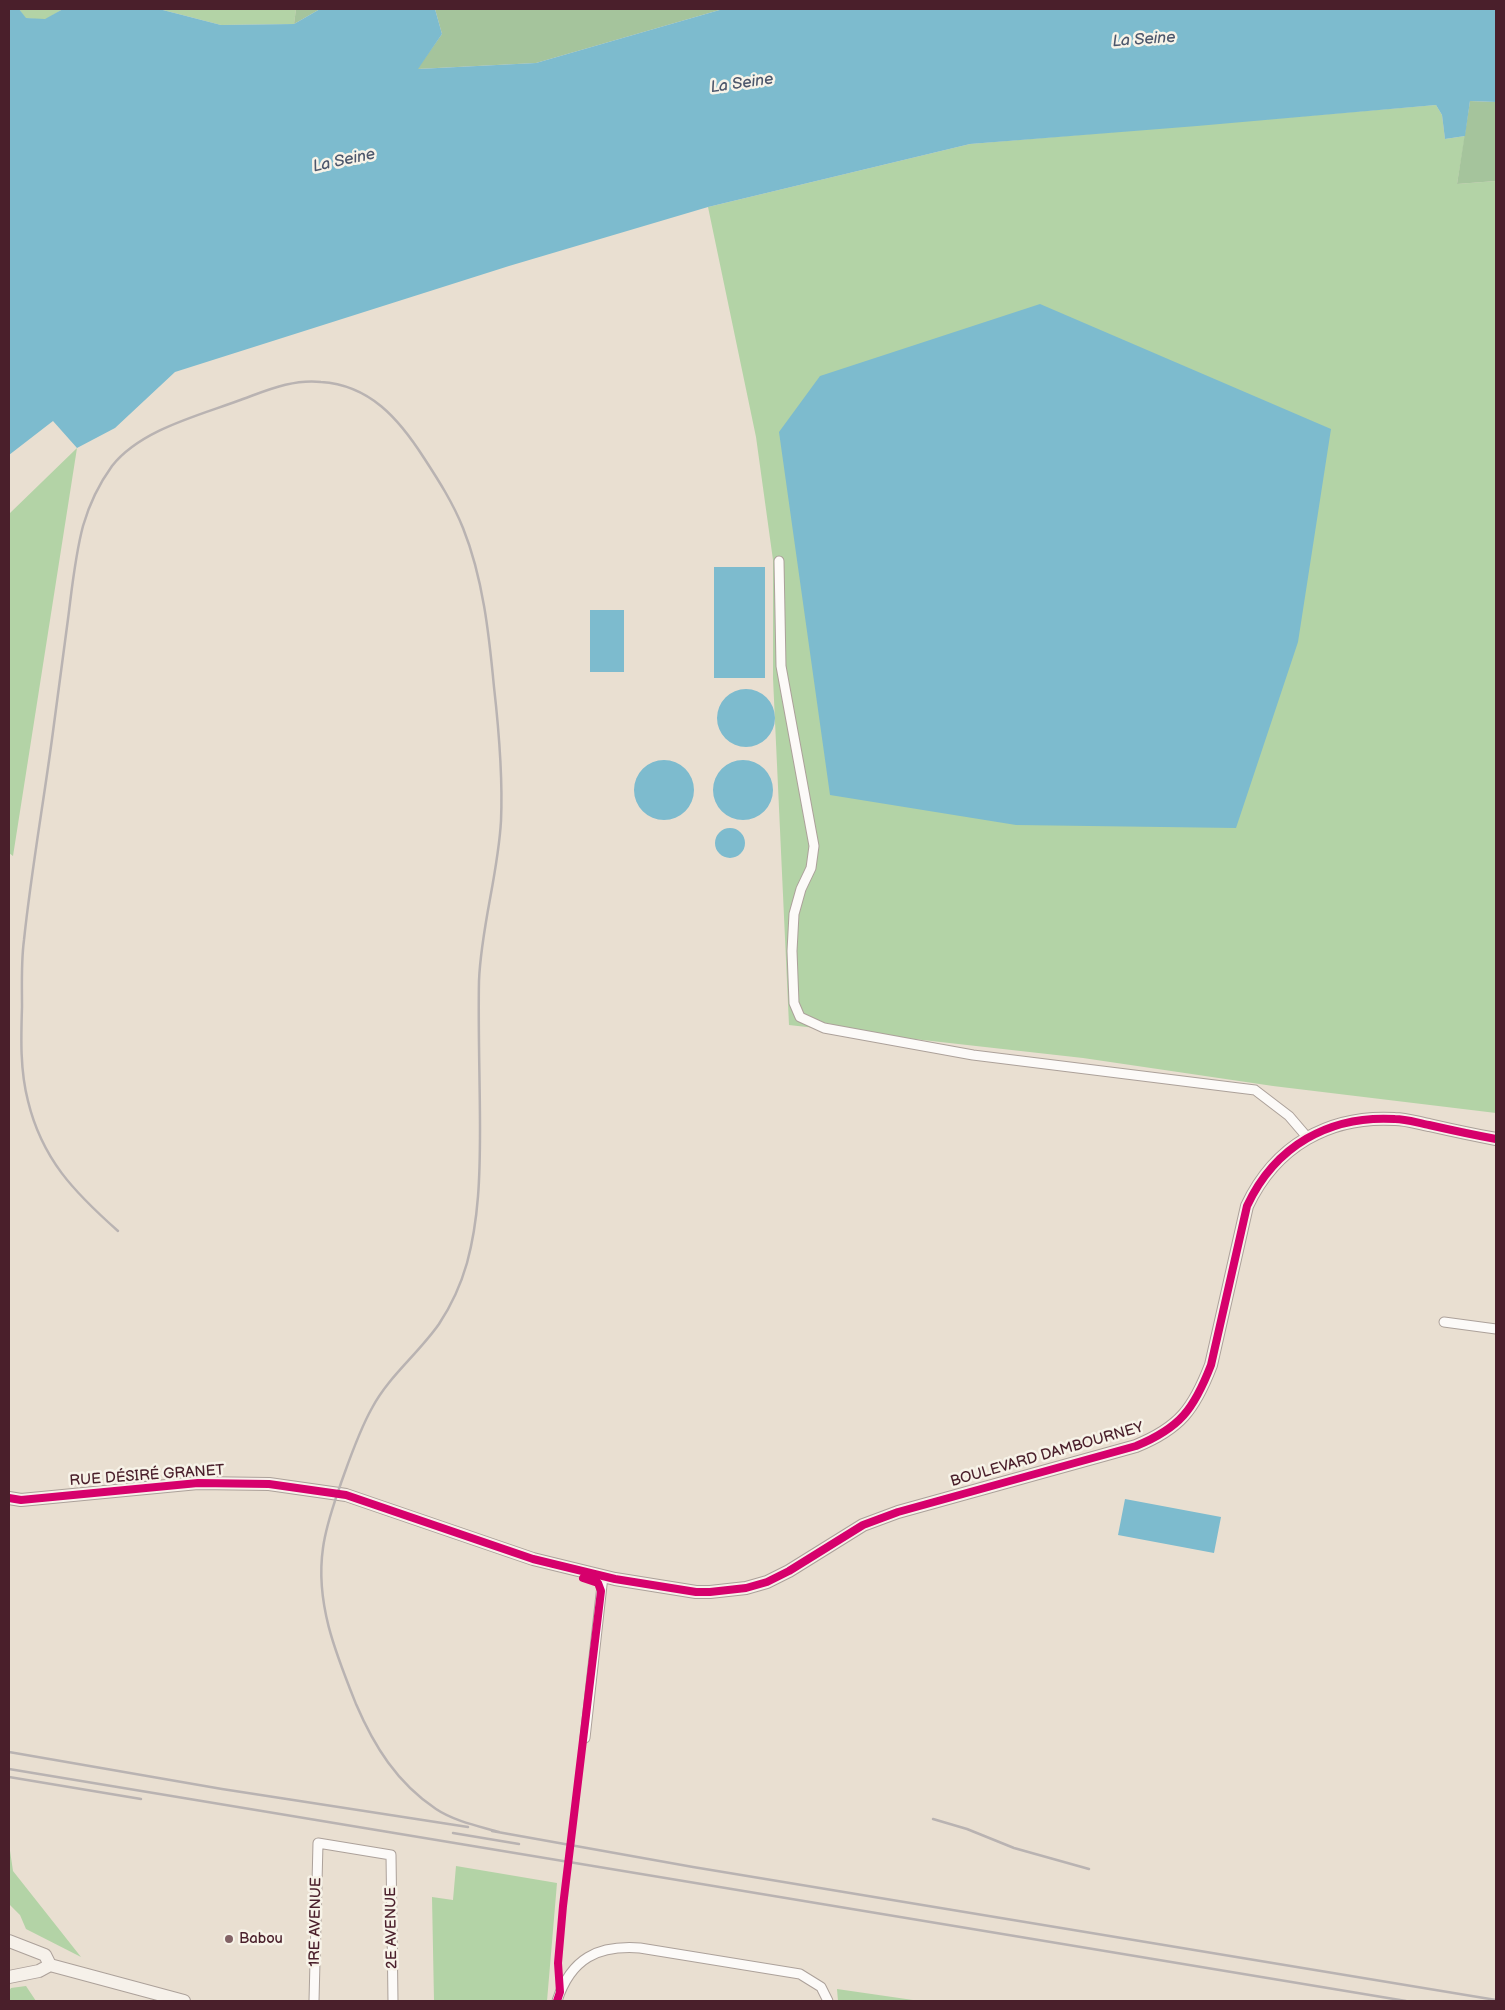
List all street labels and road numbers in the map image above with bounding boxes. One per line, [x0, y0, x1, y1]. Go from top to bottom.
street label: BOULEVARD DAMBOURNEY [948, 1419, 1146, 1491]
street label: RUE DÉSIRÉ GRANET [69, 1462, 225, 1490]
street label: 1RE AVENUE [306, 1877, 326, 1967]
street label: 2E AVENUE [382, 1887, 402, 1969]

